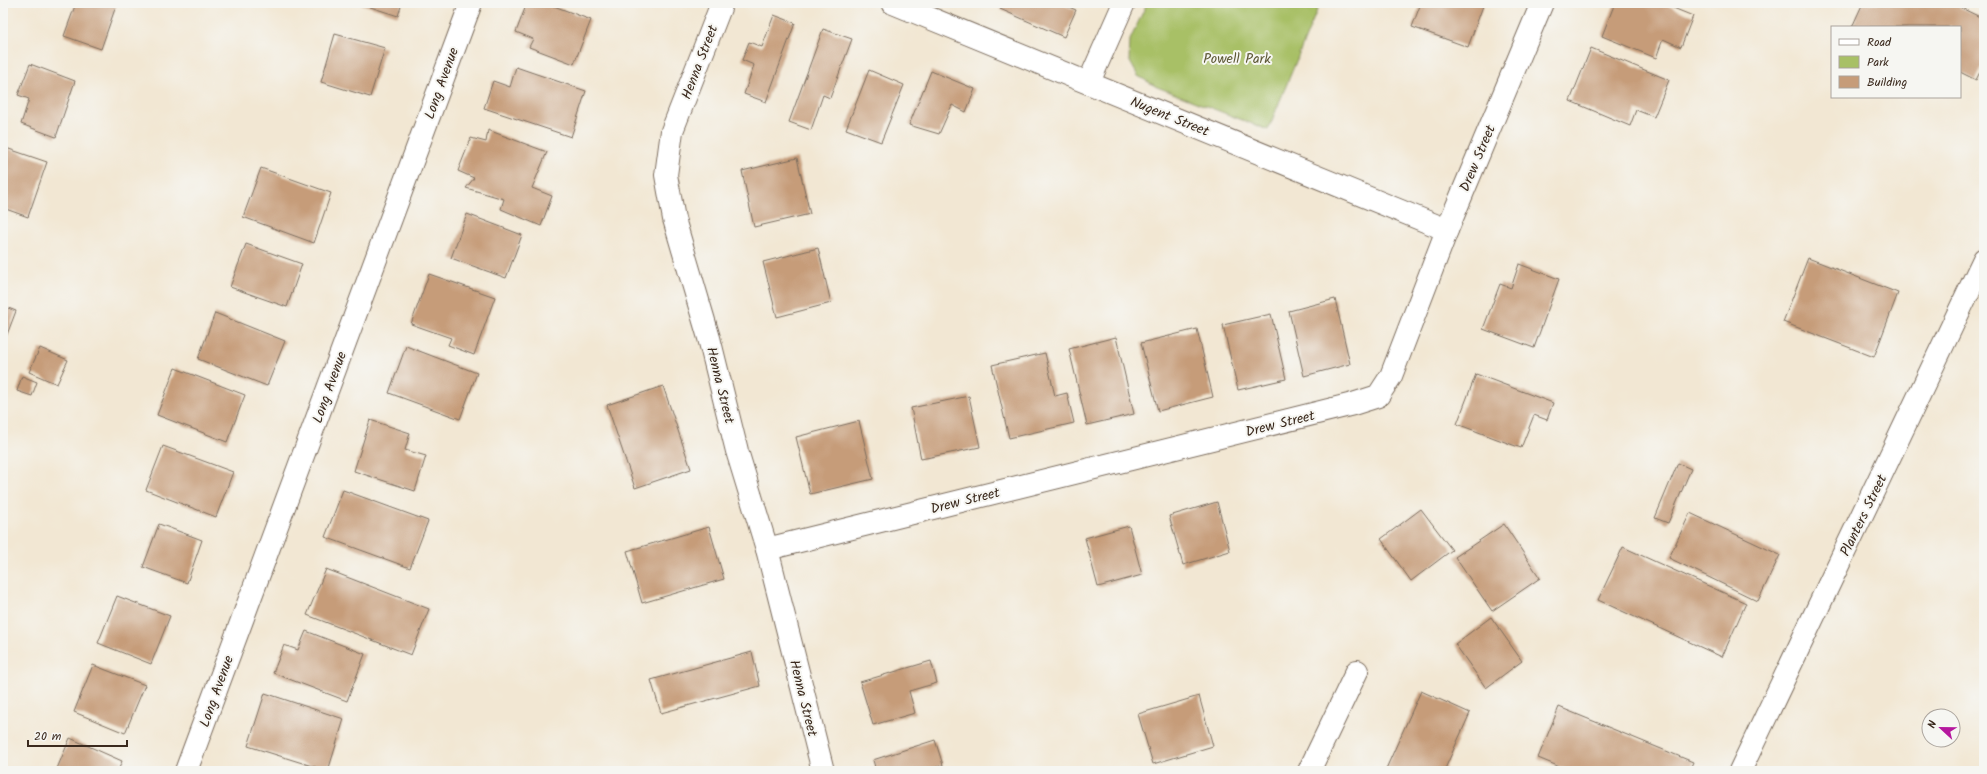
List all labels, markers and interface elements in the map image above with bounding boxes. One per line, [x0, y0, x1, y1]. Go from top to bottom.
street label: Henna Street [676, 21, 724, 103]
legend [1831, 26, 1961, 98]
text: Road [1867, 33, 1892, 52]
street label: Long Avenue [419, 44, 465, 122]
park label: Powell Park [1203, 48, 1271, 70]
text: Park [1867, 53, 1889, 72]
text: Building [1867, 73, 1907, 92]
street label: Nugent Street [1127, 91, 1213, 143]
street label: Drew Street [1454, 121, 1502, 195]
street label: Henna Street [700, 345, 740, 426]
street label: Long Avenue [307, 348, 353, 426]
street label: Drew Street [1243, 405, 1318, 443]
street label: Planters Street [1835, 470, 1893, 560]
street label: Drew Street [928, 482, 1003, 520]
street label: Long Avenue [194, 652, 240, 730]
street label: Henna Street [783, 658, 823, 739]
north arrow [1921, 708, 1961, 748]
text: N [1923, 718, 1942, 731]
scale bar [28, 722, 127, 748]
text: 20 m [34, 727, 62, 746]

